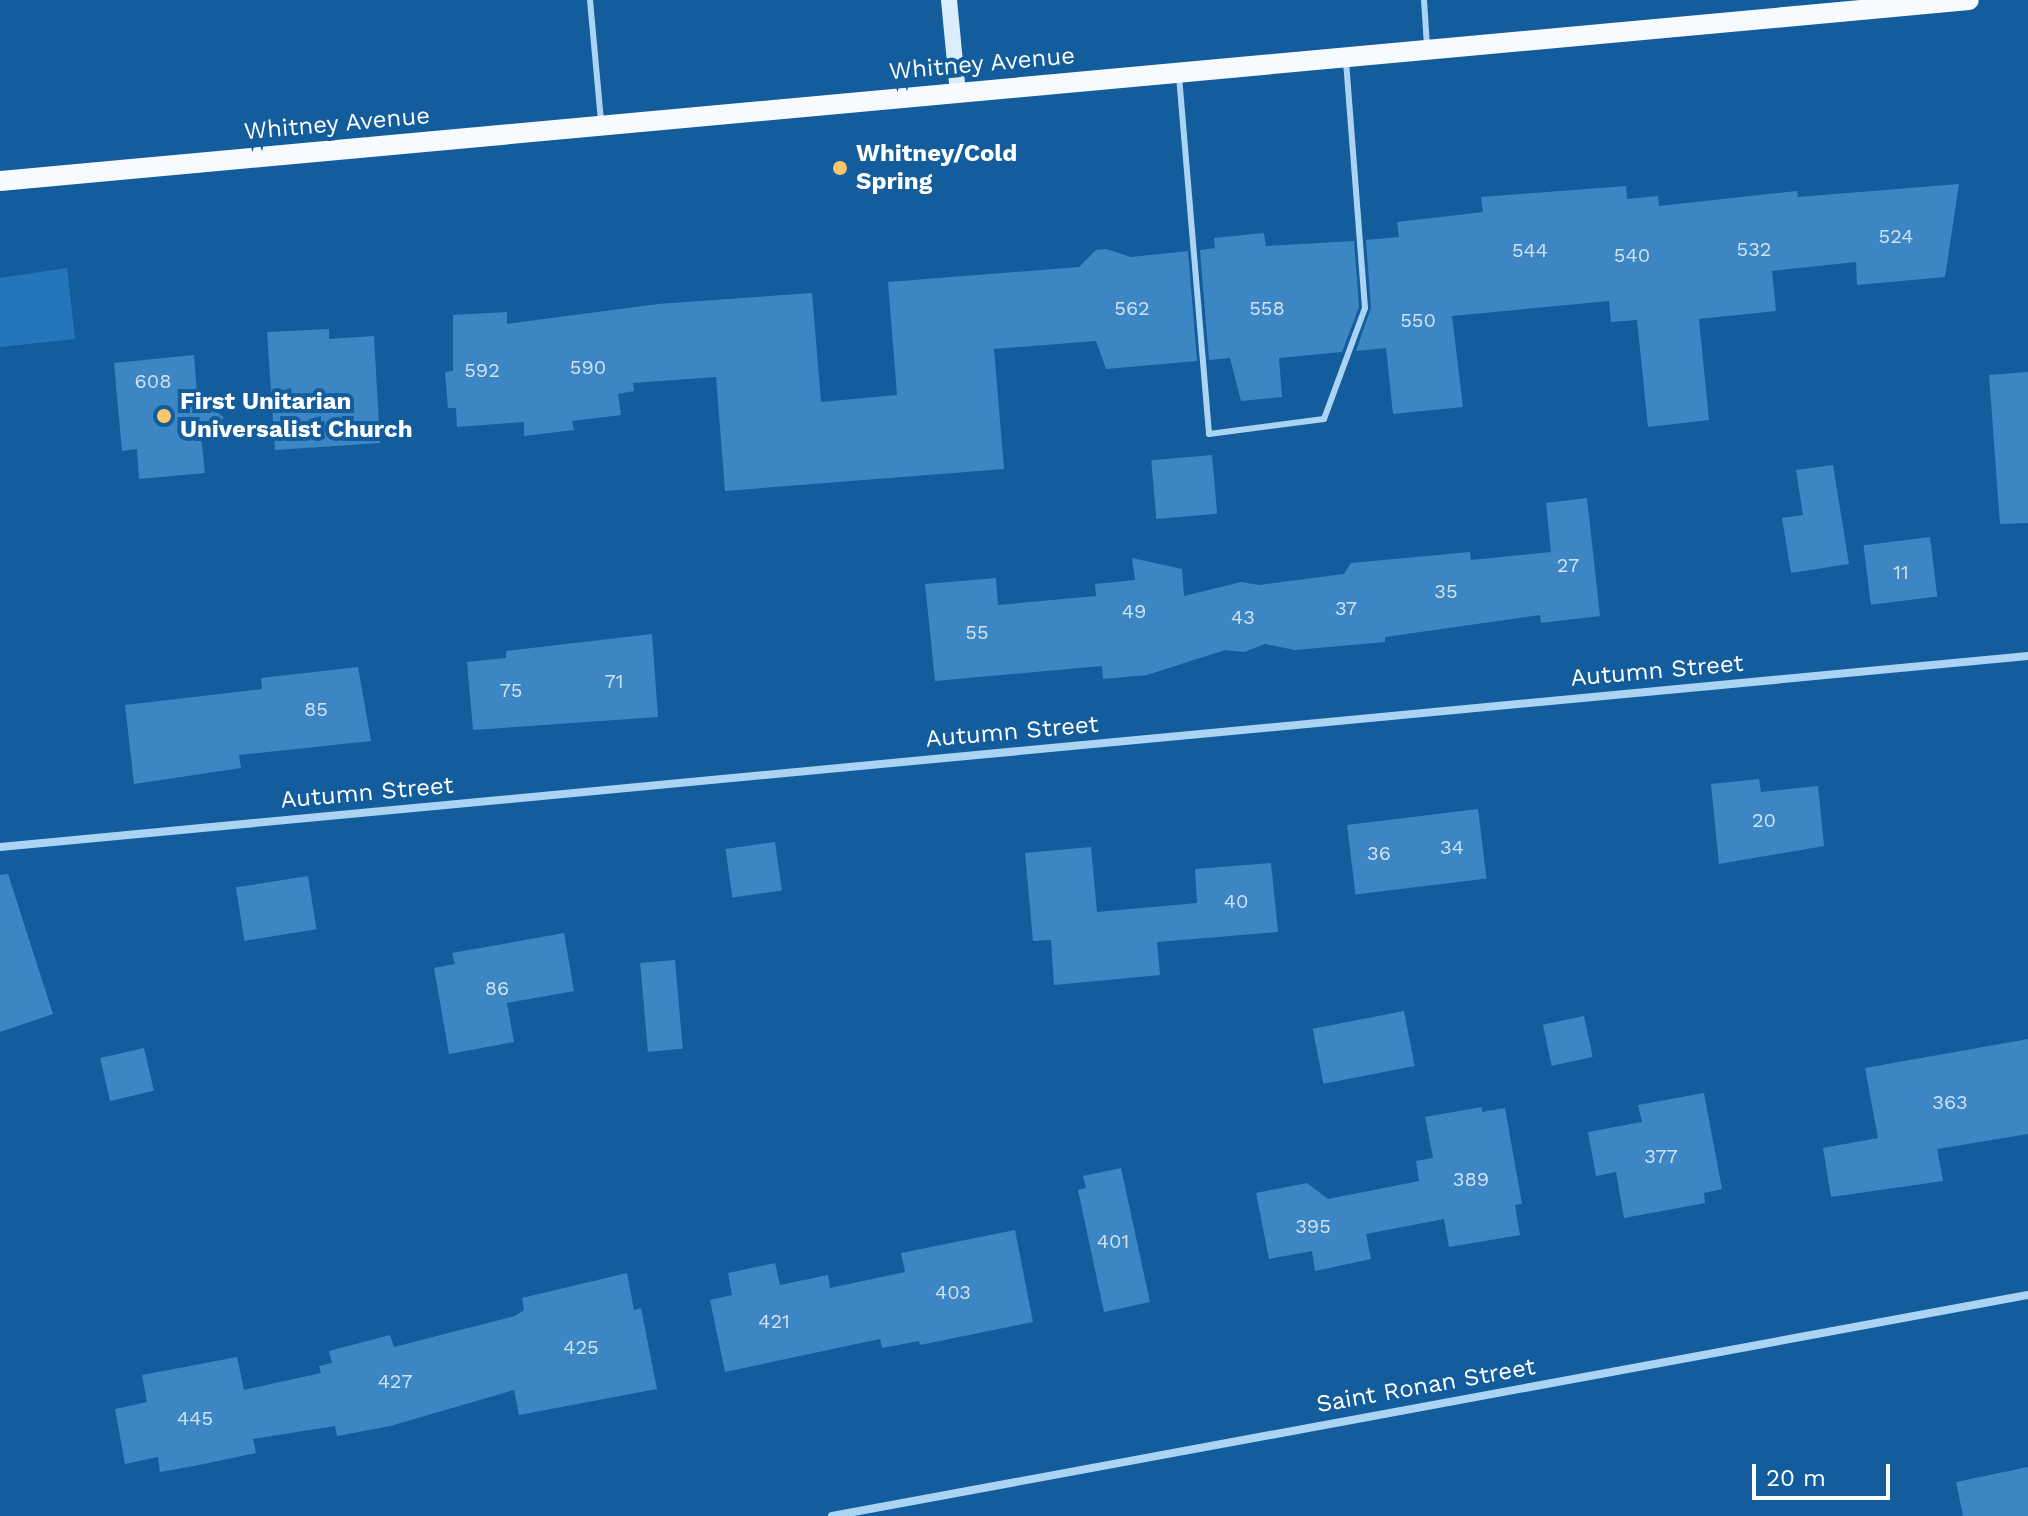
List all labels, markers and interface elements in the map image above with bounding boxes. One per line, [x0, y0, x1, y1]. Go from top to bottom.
street label: Whitney Avenue [887, 41, 1077, 87]
street label: Whitney Avenue [242, 101, 432, 147]
place label: Whitney/Cold Spring [856, 140, 1017, 196]
marker: Whitney/Cold Spring [831, 159, 849, 177]
house number: 524 [1879, 224, 1913, 248]
house number: 532 [1737, 237, 1771, 261]
house number: 544 [1512, 238, 1548, 262]
house number: 540 [1614, 243, 1650, 267]
house number: 562 [1114, 296, 1150, 320]
house number: 558 [1249, 296, 1285, 320]
house number: 550 [1400, 308, 1436, 332]
house number: 590 [570, 355, 606, 379]
house number: 592 [464, 358, 500, 382]
house number: 608 [135, 369, 171, 393]
place label: First Unitarian Universalist Church [180, 388, 413, 444]
marker: First Unitarian Universalist Church [155, 407, 173, 425]
house number: 27 [1557, 553, 1579, 577]
house number: 11 [1893, 560, 1909, 584]
house number: 35 [1434, 579, 1458, 603]
house number: 37 [1335, 596, 1357, 620]
house number: 49 [1122, 599, 1146, 623]
house number: 43 [1231, 605, 1255, 629]
house number: 55 [965, 620, 989, 644]
street label: Autumn Street [1569, 649, 1745, 693]
house number: 71 [604, 669, 624, 693]
house number: 75 [500, 678, 522, 702]
house number: 85 [304, 697, 328, 721]
street label: Autumn Street [924, 710, 1100, 754]
street label: Autumn Street [279, 771, 455, 815]
house number: 20 [1752, 808, 1776, 832]
house number: 34 [1440, 835, 1464, 859]
house number: 36 [1367, 841, 1391, 865]
house number: 40 [1224, 889, 1248, 913]
house number: 86 [485, 976, 509, 1000]
house number: 363 [1932, 1090, 1968, 1114]
house number: 377 [1644, 1144, 1678, 1168]
house number: 389 [1453, 1167, 1489, 1191]
house number: 395 [1295, 1214, 1331, 1238]
house number: 401 [1097, 1229, 1129, 1253]
house number: 403 [935, 1280, 971, 1304]
house number: 421 [758, 1309, 790, 1333]
house number: 425 [563, 1335, 599, 1359]
street label: Saint Ronan Street [1314, 1353, 1538, 1419]
house number: 427 [378, 1369, 412, 1393]
house number: 445 [177, 1406, 213, 1430]
scale bar [1756, 1448, 1894, 1498]
text: 20 m [1766, 1464, 1826, 1492]

